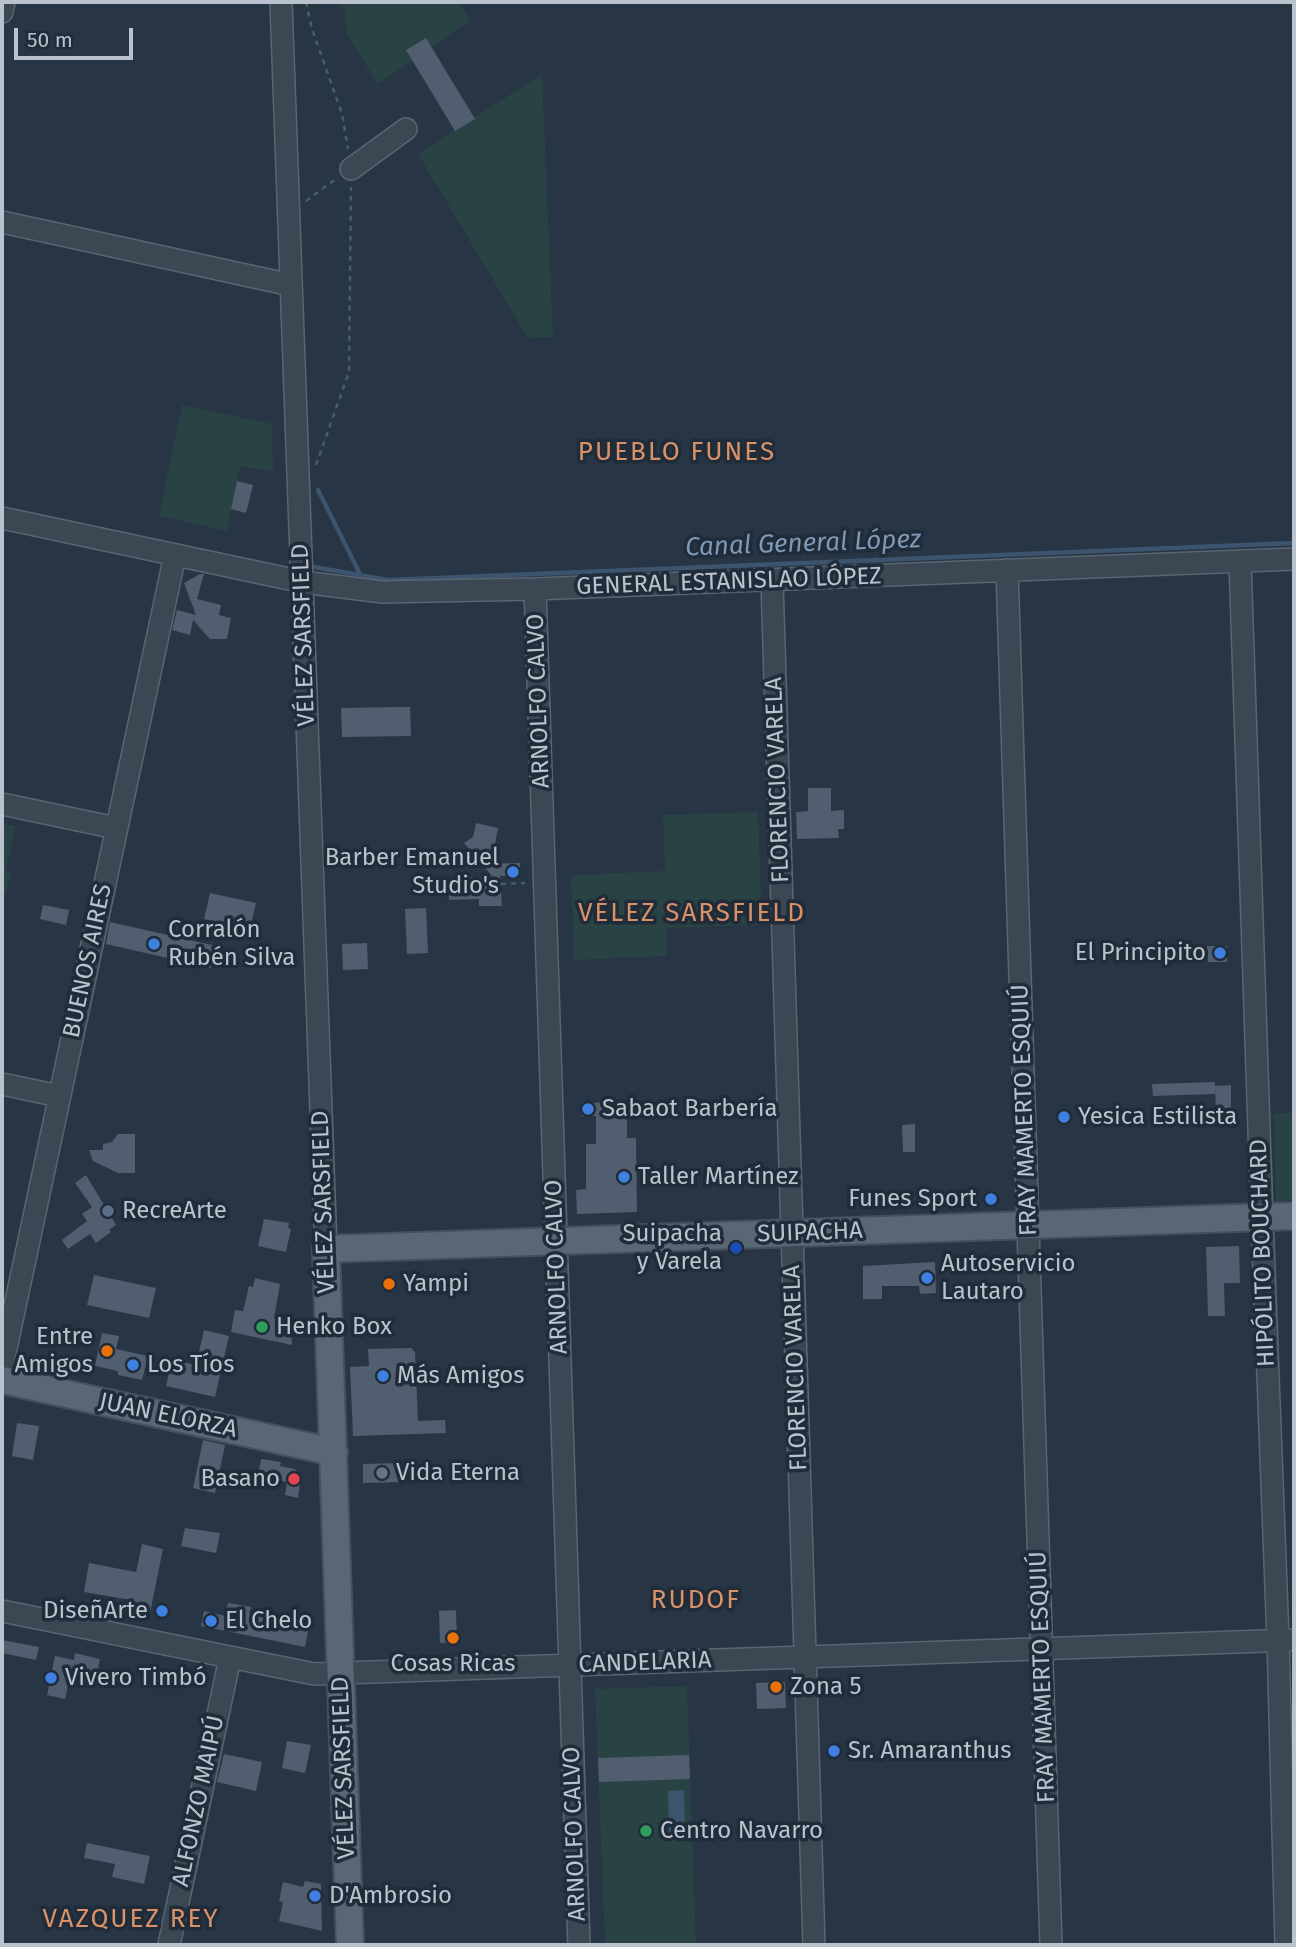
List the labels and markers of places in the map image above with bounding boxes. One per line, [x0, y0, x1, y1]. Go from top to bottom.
place label: Barber Emanuel Studio's [325, 844, 499, 900]
marker: Barber Emanuel Studio's [505, 864, 521, 880]
place label: Corralón Rubén Silva [168, 916, 295, 972]
marker: Corralón Rubén Silva [146, 936, 162, 952]
place label: El Principito [1075, 939, 1206, 967]
marker: El Principito [1212, 945, 1228, 961]
place label: Sabaot Barbería [602, 1095, 778, 1123]
marker: Sabaot Barbería [580, 1101, 596, 1117]
place label: Yesica Estilista [1078, 1103, 1237, 1131]
marker: Yesica Estilista [1056, 1109, 1072, 1125]
place label: Taller Martínez [638, 1163, 799, 1191]
marker: Taller Martínez [616, 1169, 632, 1185]
place label: Funes Sport [848, 1185, 977, 1213]
marker: Funes Sport [983, 1191, 999, 1207]
place label: RecreArte [122, 1197, 227, 1225]
marker: RecreArte [100, 1203, 116, 1219]
place label: Suipacha y Varela [623, 1220, 722, 1276]
marker: Suipacha y Varela [728, 1240, 744, 1256]
place label: Autoservicio Lautaro [941, 1250, 1075, 1306]
place label: Yampi [403, 1270, 469, 1298]
marker: Autoservicio Lautaro [919, 1270, 935, 1286]
marker: Yampi [381, 1276, 397, 1292]
place label: Henko Box [276, 1313, 392, 1341]
marker: Henko Box [254, 1319, 270, 1335]
place label: Entre Amigos [15, 1323, 93, 1379]
marker: Entre Amigos [99, 1343, 115, 1359]
place label: Los Tíos [147, 1351, 234, 1379]
marker: Los Tíos [125, 1357, 141, 1373]
place label: Más Amigos [397, 1362, 524, 1390]
marker: Más Amigos [375, 1368, 391, 1384]
place label: Vida Eterna [396, 1459, 520, 1487]
place label: Basano [200, 1465, 280, 1493]
marker: Vida Eterna [374, 1465, 390, 1481]
marker: Basano [286, 1471, 302, 1487]
place label: DiseñArte [43, 1597, 148, 1625]
marker: DiseñArte [154, 1603, 170, 1619]
place label: El Chelo [225, 1607, 312, 1635]
marker: El Chelo [203, 1613, 219, 1629]
marker: Cosas Ricas [445, 1630, 461, 1646]
place label: Cosas Ricas [391, 1650, 515, 1678]
place label: Vivero Timbó [65, 1664, 207, 1692]
marker: Vivero Timbó [43, 1670, 59, 1686]
place label: Zona 5 [790, 1673, 862, 1701]
marker: Zona 5 [768, 1679, 784, 1695]
place label: Sr. Amaranthus [848, 1737, 1011, 1765]
marker: Sr. Amaranthus [826, 1743, 842, 1759]
place label: Centro Navarro [660, 1817, 823, 1845]
marker: Centro Navarro [638, 1823, 654, 1839]
place label: D'Ambrosio [329, 1882, 452, 1910]
marker: D'Ambrosio [307, 1888, 323, 1904]

